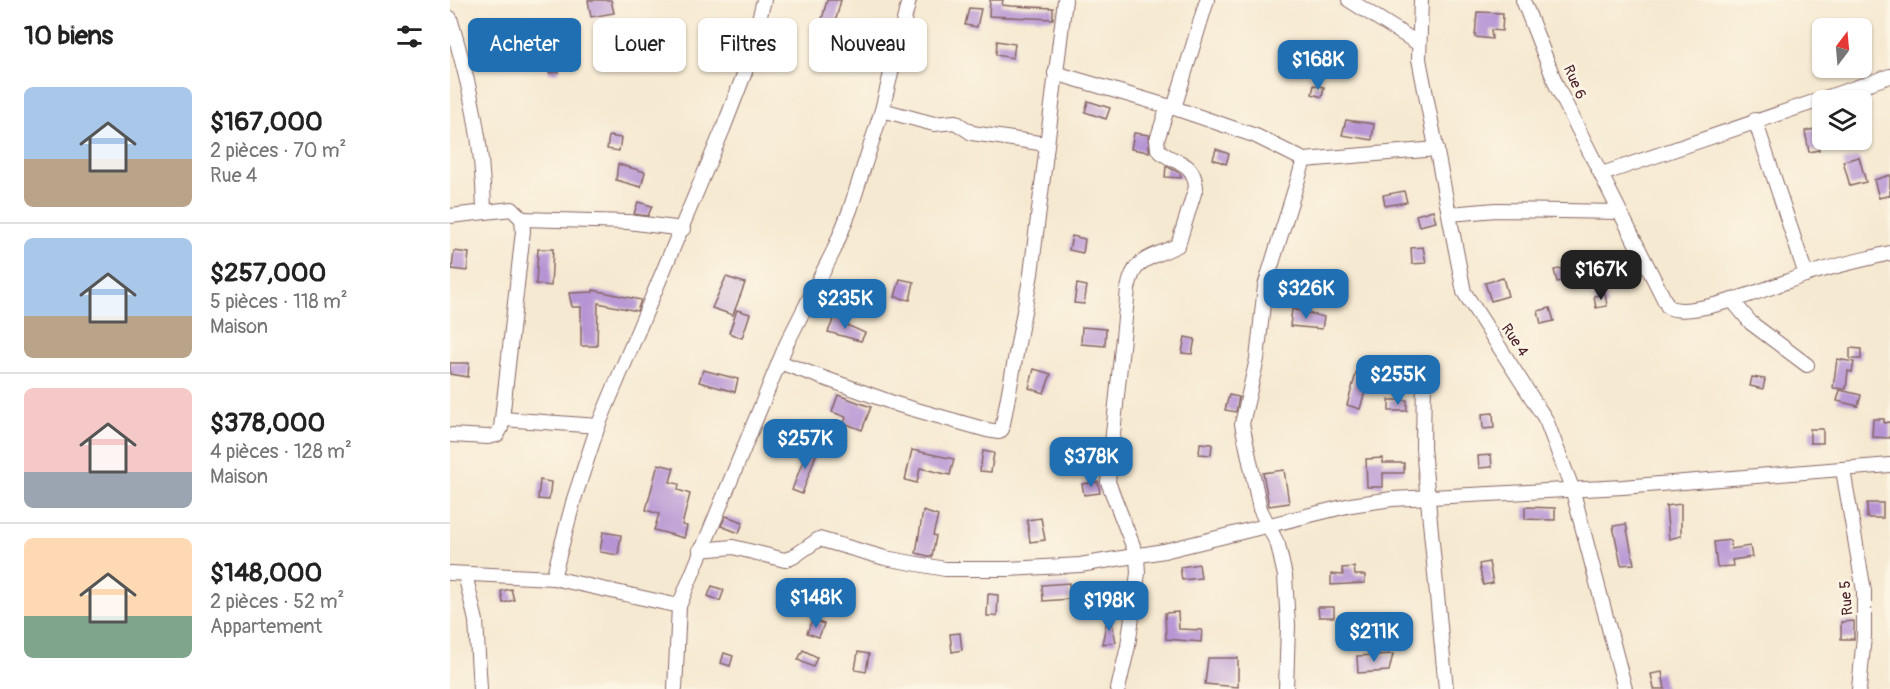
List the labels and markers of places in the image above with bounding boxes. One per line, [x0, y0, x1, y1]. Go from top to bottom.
pin: $168K [1276, 40, 1360, 91]
pin: $167K [1559, 250, 1643, 301]
pin: $326K [1264, 269, 1348, 320]
pin: $235K [803, 279, 887, 330]
pin: $255K [1356, 355, 1440, 406]
pin: $257K [763, 419, 847, 470]
pin: $378K [1049, 437, 1133, 488]
pin: $148K [774, 578, 858, 629]
pin: $198K [1067, 581, 1151, 632]
pin: $211K [1332, 612, 1416, 663]

